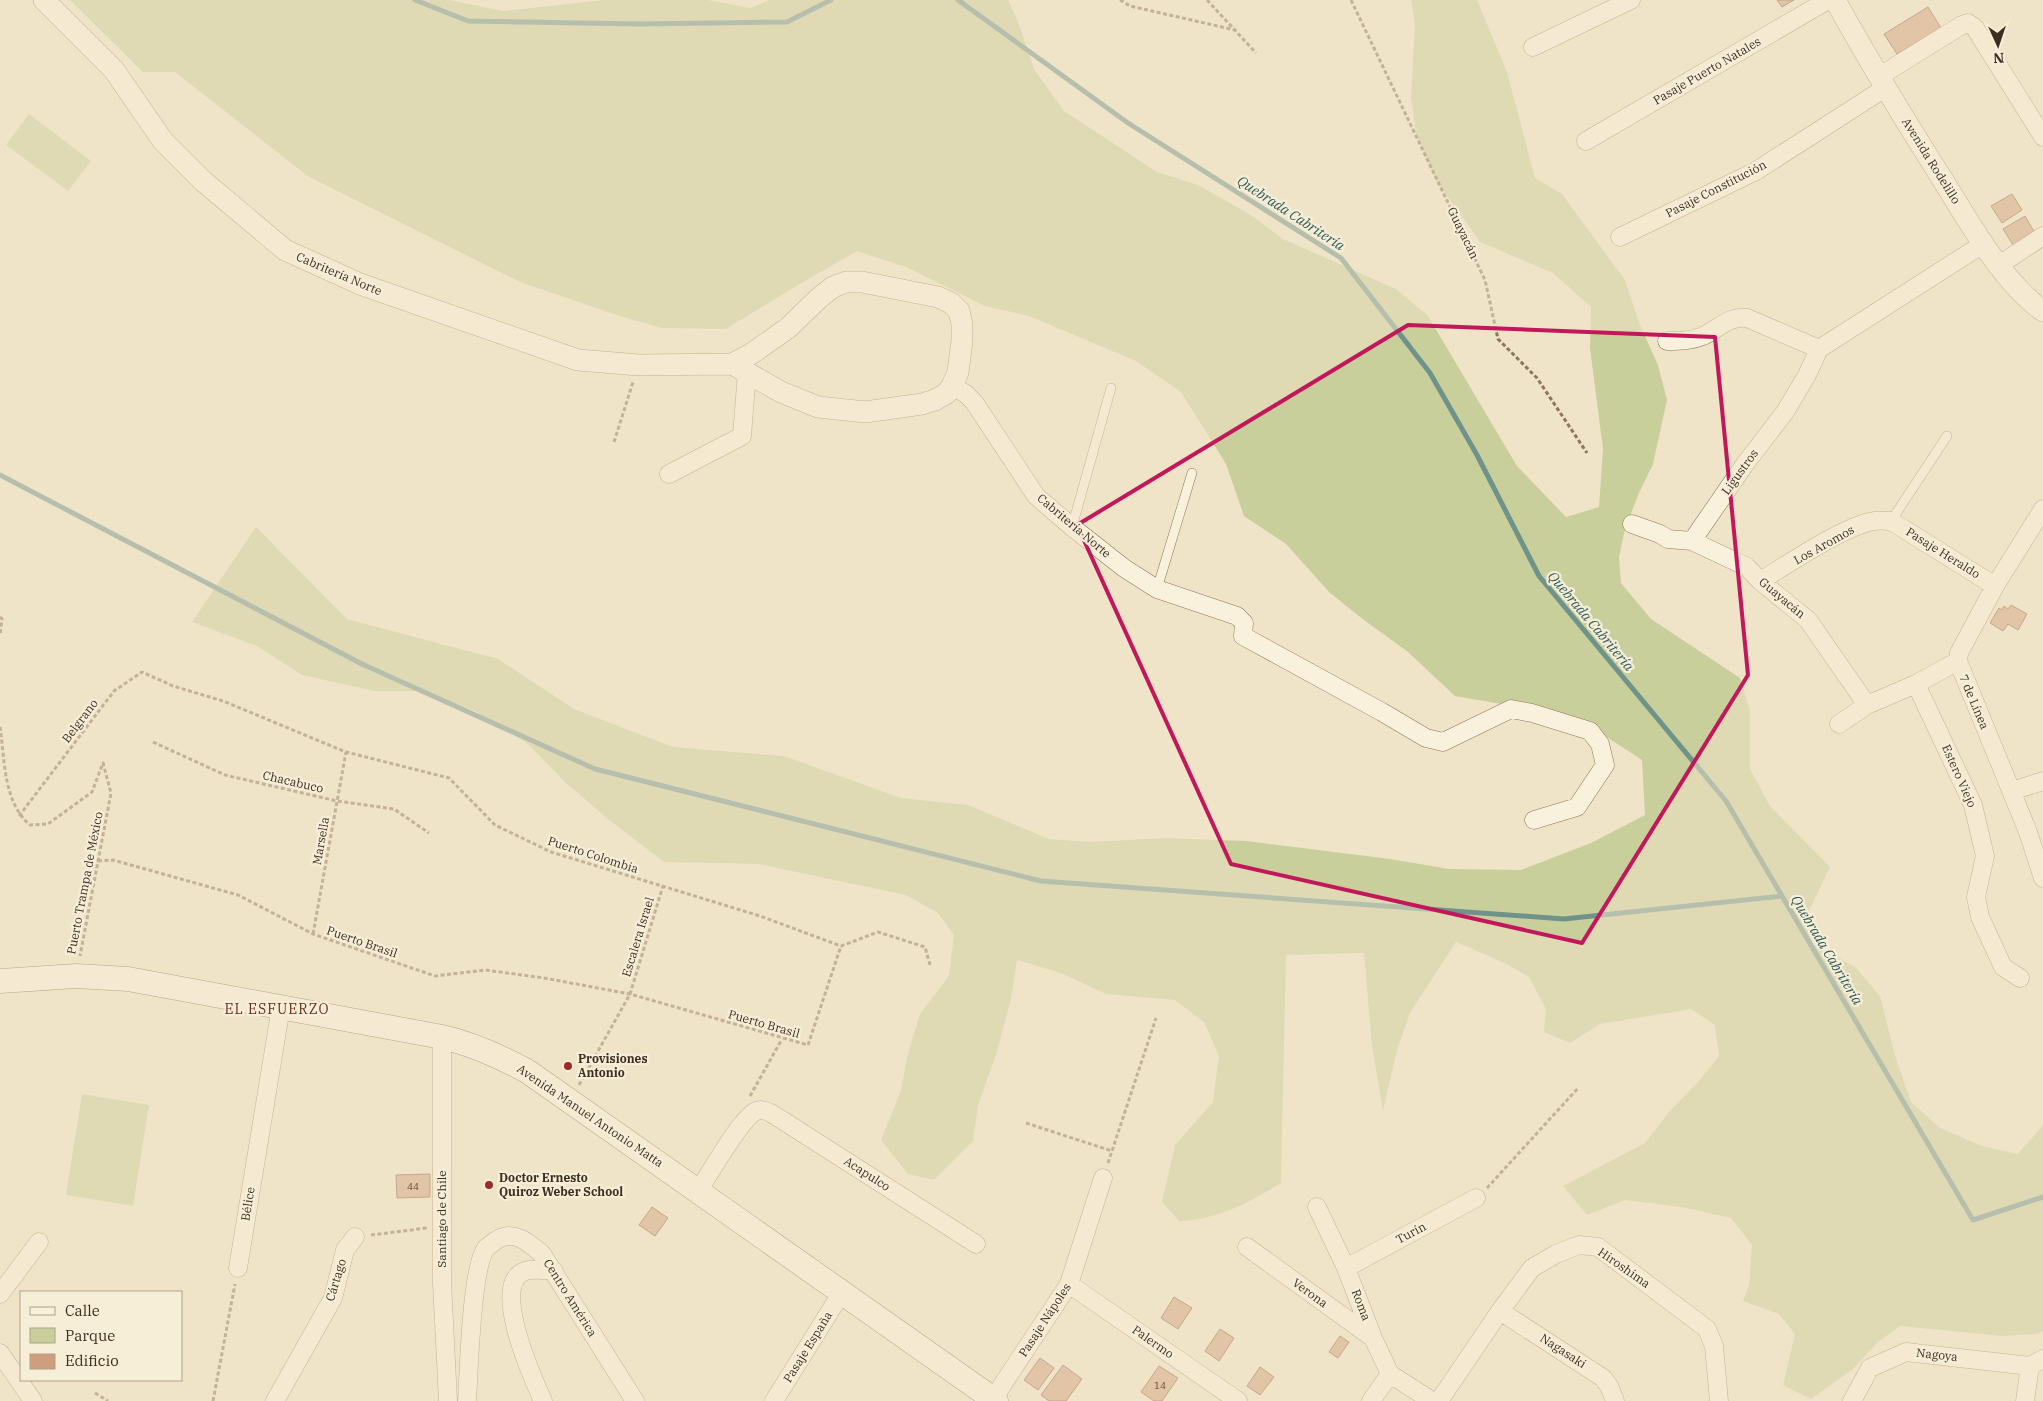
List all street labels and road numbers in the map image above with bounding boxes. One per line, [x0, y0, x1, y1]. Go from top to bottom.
street label: Pasaje Puerto Natales [1650, 33, 1763, 108]
street label: Avenida Rodelillo [1899, 115, 1964, 207]
street label: Pasaje Constitución [1663, 157, 1769, 220]
street label: Guayacán [1444, 204, 1483, 261]
street label: Cabritería Norte [294, 249, 384, 298]
street label: Ligustros [1718, 446, 1761, 497]
street label: Cabritería Norte [1034, 490, 1114, 561]
street label: Los Aromos [1791, 522, 1857, 567]
street label: Pasaje Heraldo [1903, 524, 1983, 581]
street label: Guayacán [1756, 574, 1809, 621]
street label: 7 de Línea [1956, 672, 1993, 732]
street label: Belgrano [58, 696, 101, 746]
street label: Estero Viejo [1939, 742, 1980, 810]
street label: Chacabuco [261, 767, 325, 796]
street label: Puerto Trampa de México [63, 810, 106, 956]
street label: Marsella [309, 815, 332, 866]
street label: Puerto Colombia [546, 833, 641, 876]
street label: Escalera Israel [618, 895, 657, 979]
street label: Puerto Brasil [325, 922, 400, 961]
street label: Puerto Brasil [727, 1006, 802, 1041]
street label: Avenida Manuel Antonio Matta [514, 1061, 667, 1171]
street label: Acapulco [841, 1153, 893, 1194]
street label: Santiago de Chile [434, 1170, 449, 1268]
street label: Bélice [237, 1186, 258, 1222]
street label: Turín [1393, 1218, 1429, 1247]
street label: Hiroshima [1595, 1244, 1654, 1291]
street label: Centro América [541, 1256, 601, 1340]
street label: Cártago [322, 1257, 349, 1303]
street label: Verona [1290, 1275, 1331, 1311]
street label: Pasaje Nápoles [1015, 1280, 1074, 1359]
street label: Roma [1349, 1287, 1374, 1323]
street label: Pasaje España [780, 1308, 836, 1385]
street label: Palermo [1130, 1322, 1177, 1361]
street label: Nagasaki [1537, 1330, 1589, 1371]
street label: Nagoya [1916, 1345, 1959, 1364]

